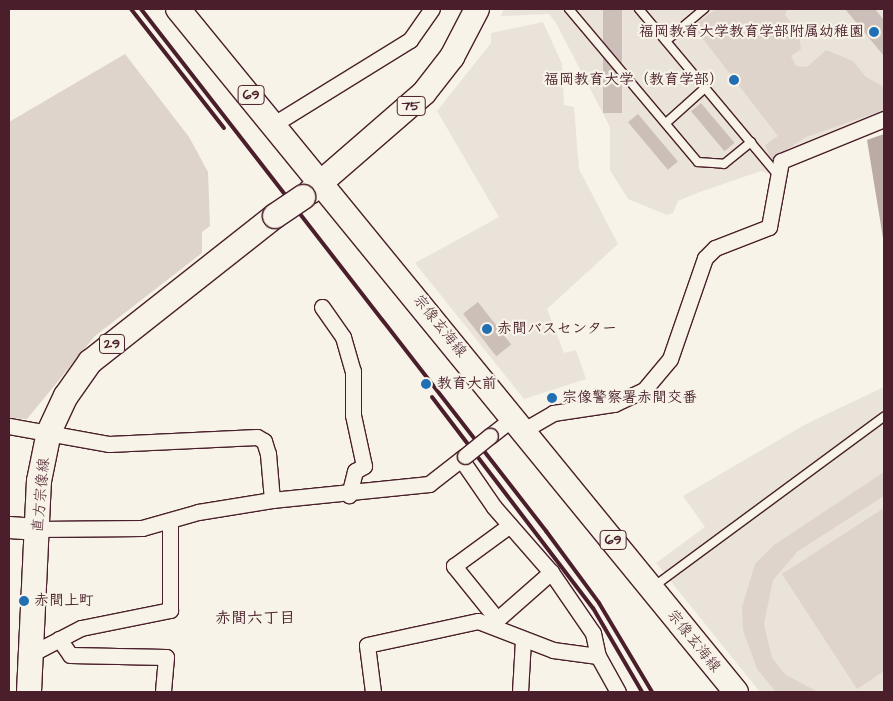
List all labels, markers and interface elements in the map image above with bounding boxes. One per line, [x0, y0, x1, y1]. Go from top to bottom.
place label: 福岡教育大学教育学部附属幼稚園 [639, 23, 864, 41]
marker: 福岡教育大学教育学部附属幼稚園 [868, 26, 880, 38]
place label: 福岡教育大学（教育学部） [544, 71, 724, 89]
marker: 福岡教育大学（教育学部） [728, 74, 740, 86]
road number: 69 [237, 84, 265, 106]
road number: 75 [396, 94, 426, 118]
street label: 宗像玄海線 [409, 291, 471, 361]
place label: 赤間バスセンター [497, 320, 617, 338]
marker: 赤間バスセンター [481, 323, 493, 335]
road number: 29 [98, 332, 126, 356]
place label: 教育大前 [437, 375, 497, 393]
marker: 教育大前 [419, 377, 433, 391]
place label: 宗像警察署赤間交番 [562, 389, 697, 407]
marker: 宗像警察署赤間交番 [546, 392, 558, 404]
street label: 直方宗像線 [29, 457, 53, 533]
road number: 69 [599, 528, 627, 552]
place label: 赤間上町 [34, 592, 94, 610]
marker: 赤間上町 [18, 595, 30, 607]
street label: 宗像玄海線 [663, 606, 725, 676]
district label: 赤間六丁目 [215, 608, 295, 628]

